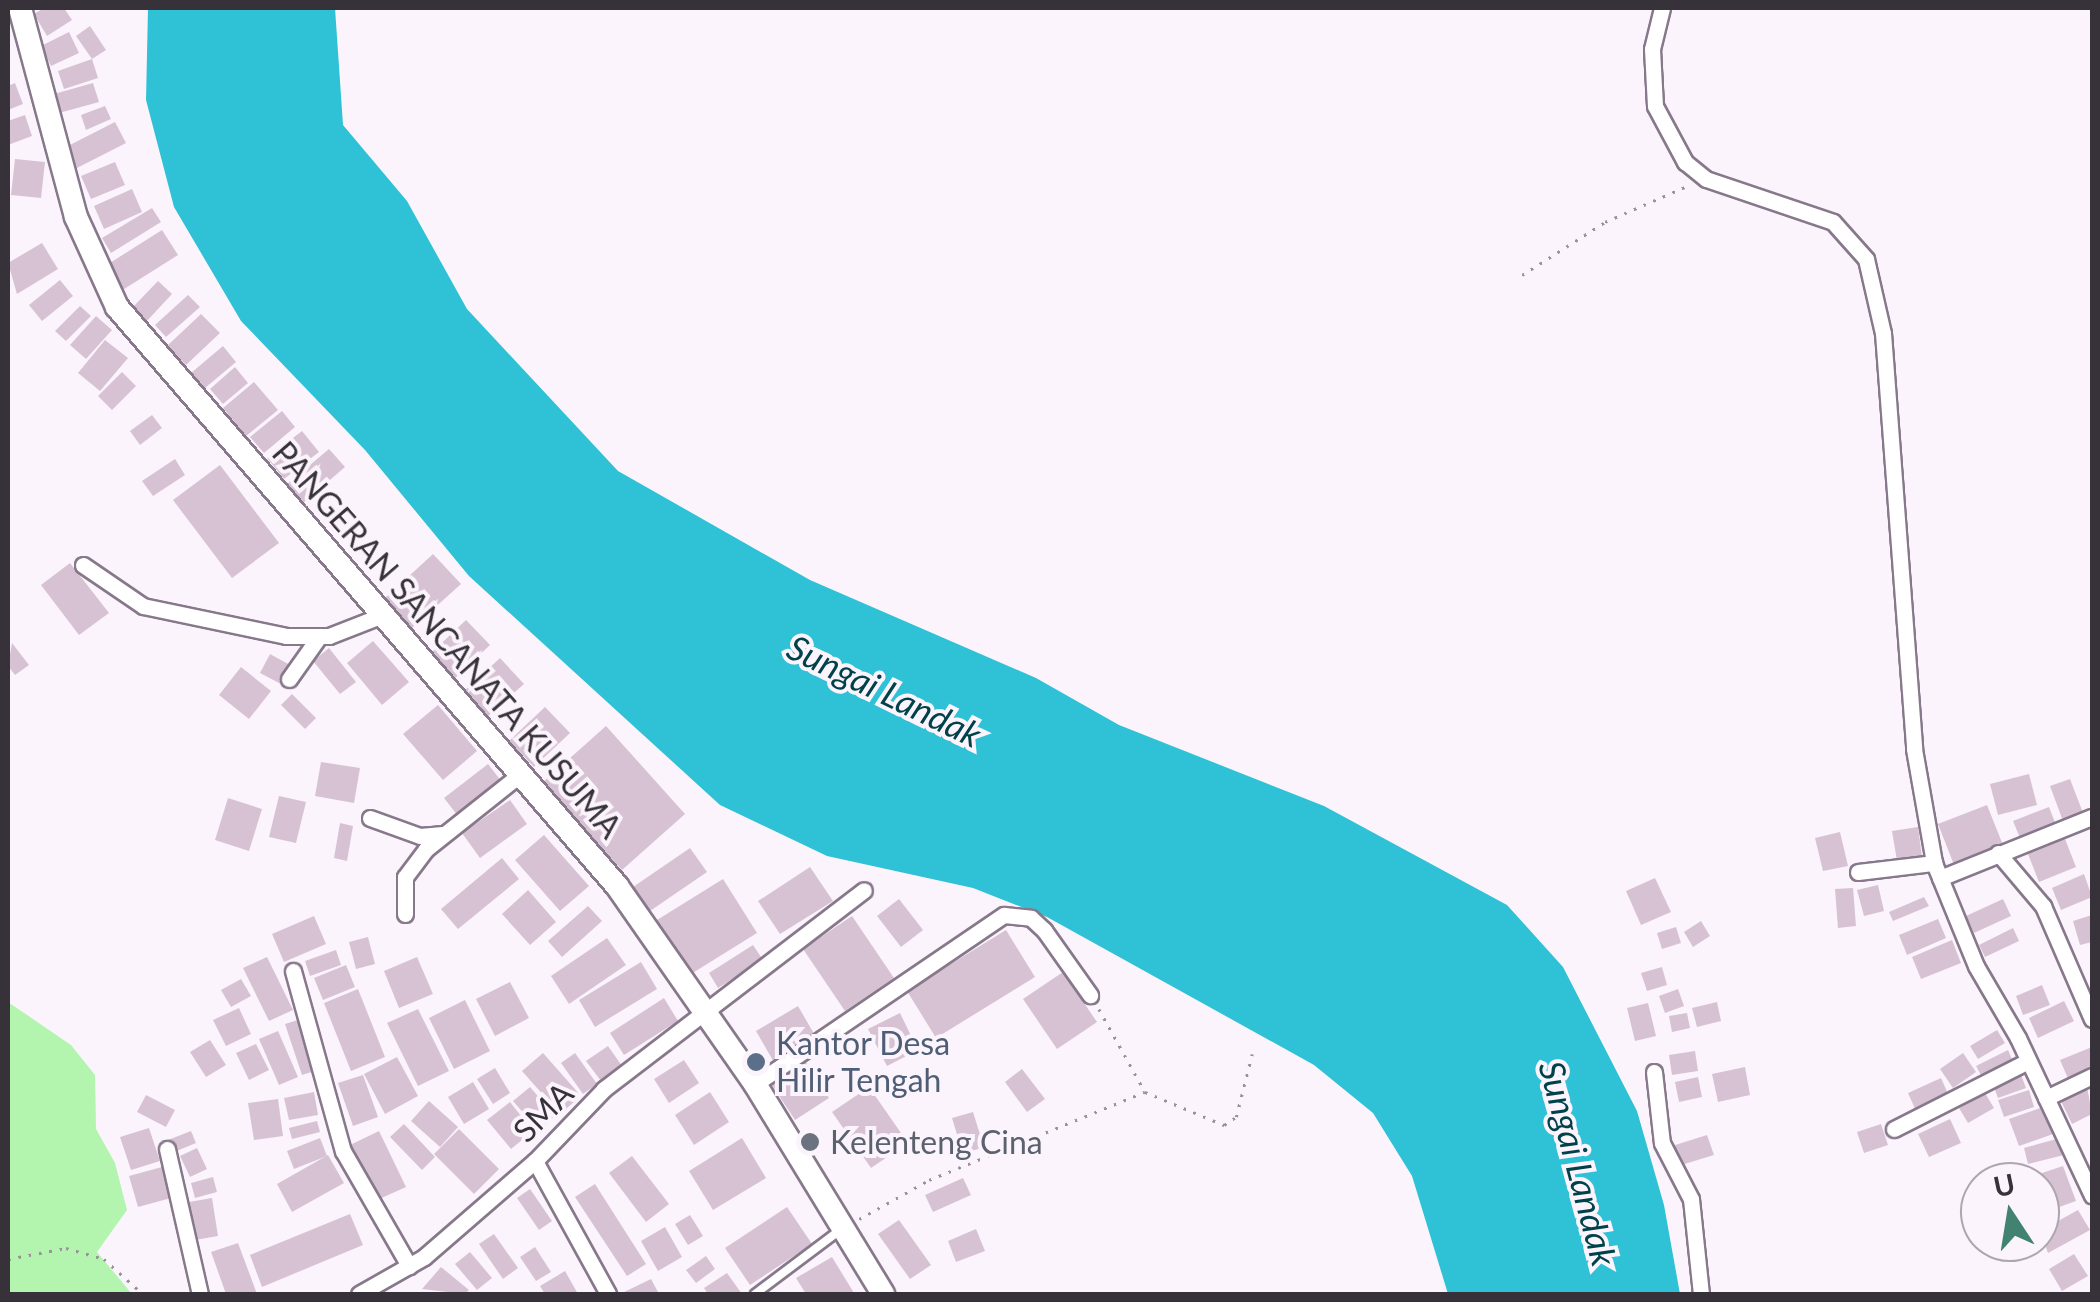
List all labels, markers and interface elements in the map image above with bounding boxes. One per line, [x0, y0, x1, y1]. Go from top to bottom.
street label: PANGERAN SANCANATA KUSUMA [264, 434, 630, 846]
water label: Sungai Landak [781, 625, 989, 755]
place label: Kantor Desa Hilir Tengah [776, 1025, 951, 1100]
marker: Kantor Desa Hilir Tengah [745, 1051, 767, 1073]
water label: Sungai Landak [1531, 1056, 1627, 1270]
street label: SMA [505, 1074, 581, 1150]
place label: Kelenteng Cina [830, 1123, 1043, 1161]
marker: Kelenteng Cina [799, 1131, 821, 1153]
north arrow [1960, 1162, 2060, 1262]
text: U [1990, 1166, 2018, 1203]

